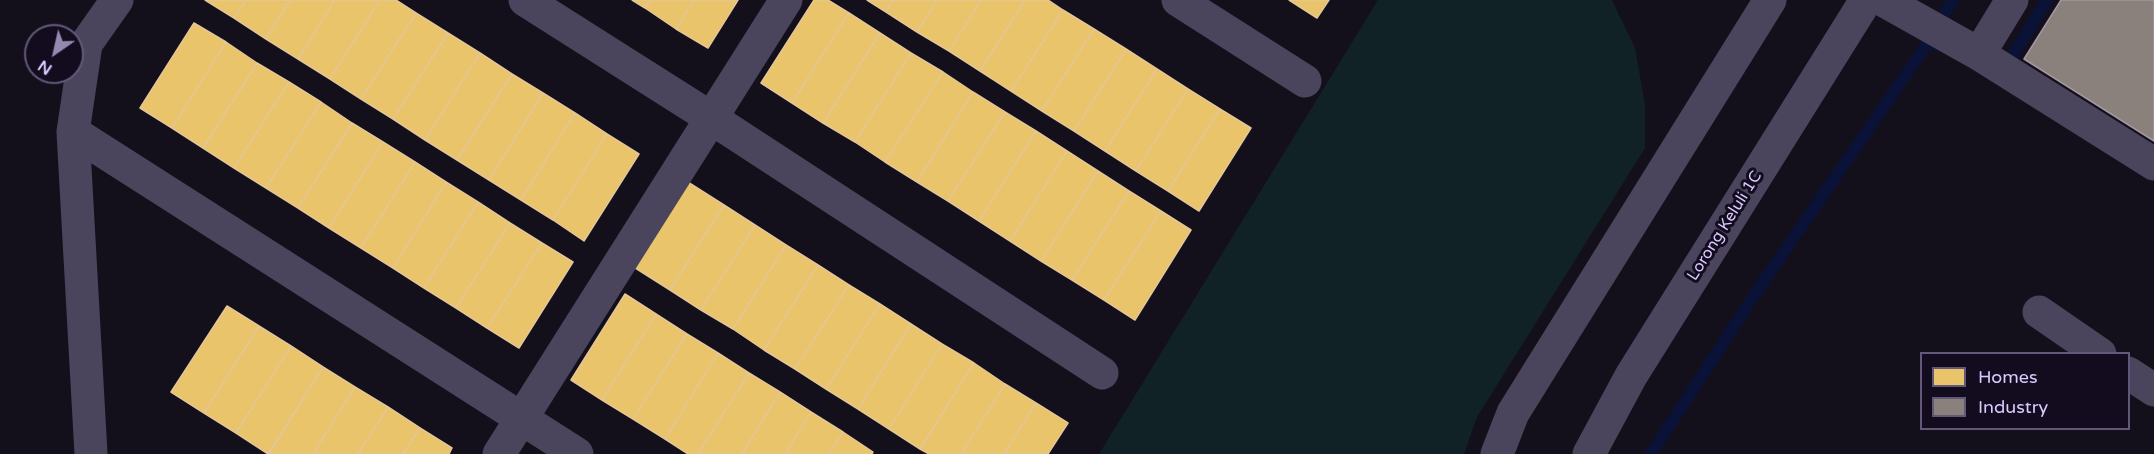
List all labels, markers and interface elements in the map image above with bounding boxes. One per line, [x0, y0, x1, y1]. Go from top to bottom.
north arrow [24, 24, 84, 84]
text: N [34, 55, 56, 79]
street label: Lorong Keluli 1C [1684, 168, 1766, 284]
legend [1920, 352, 2130, 430]
text: Homes [1978, 366, 2038, 388]
text: Industry [1978, 396, 2048, 418]

